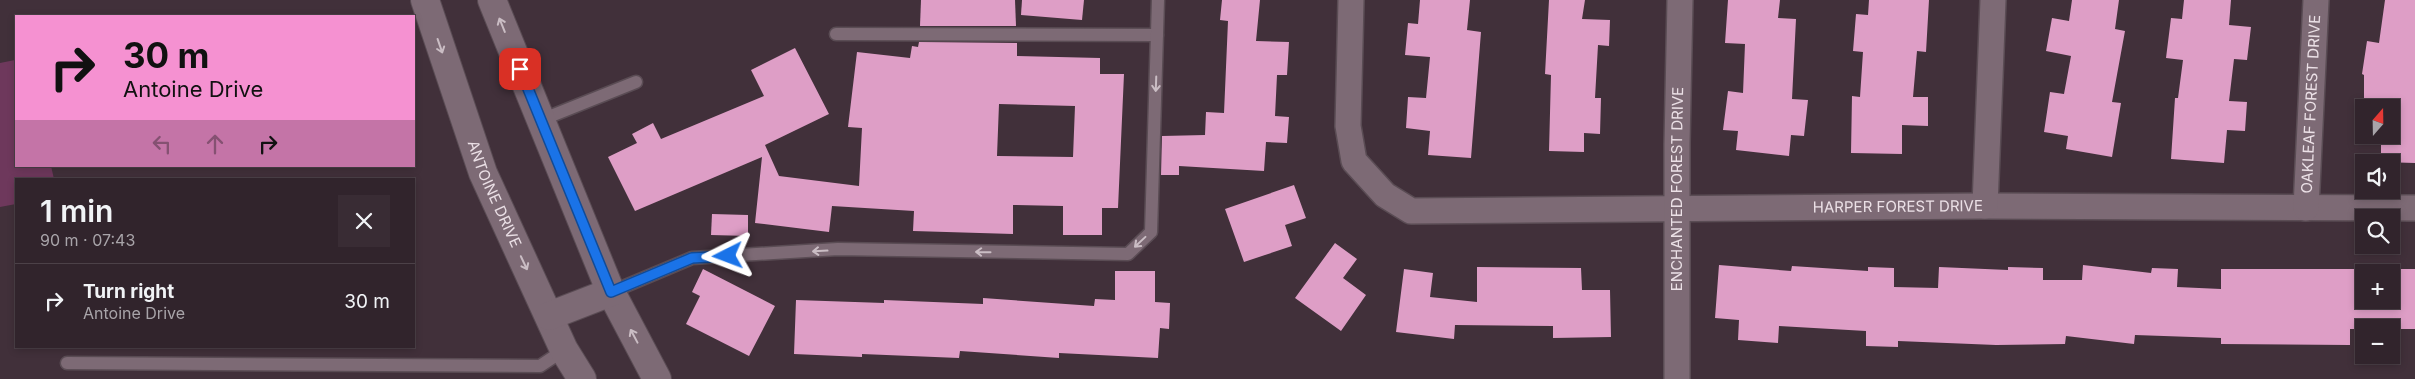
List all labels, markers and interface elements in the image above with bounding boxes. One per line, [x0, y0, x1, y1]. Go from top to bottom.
street label: OAKLEAF FOREST DRIVE [2297, 14, 2324, 194]
one-way arrow [497, 18, 506, 33]
text: 30 m [123, 34, 209, 76]
icon: right [40, 35, 105, 100]
one-way arrow [436, 38, 446, 54]
pin [499, 48, 541, 90]
icon: arrive [506, 55, 534, 83]
text: Antoine Drive [123, 76, 263, 102]
one-way arrow [1151, 76, 1160, 92]
street label: ENCHANTED FOREST DRIVE [1667, 87, 1687, 291]
north arrow [2355, 99, 2400, 144]
map controls [2355, 99, 2400, 364]
icon: left [148, 130, 176, 158]
icon: ahead [201, 130, 229, 158]
icon: right [254, 130, 282, 158]
street label: ANTOINE DRIVE [464, 138, 526, 250]
button: sound [2355, 154, 2400, 199]
text: 1 min [40, 193, 113, 229]
button: close [338, 195, 390, 247]
street label: HARPER FOREST DRIVE [1813, 196, 1983, 216]
button: search [2355, 209, 2400, 254]
position arrow [701, 229, 753, 281]
text: 90 m · 07:43 [40, 230, 135, 250]
one-way arrow [1134, 236, 1147, 248]
one-way arrow [813, 246, 829, 255]
one-way arrow [975, 247, 991, 257]
one-way arrow [520, 255, 530, 270]
button: + [2355, 264, 2400, 309]
text: Turn right [83, 280, 174, 303]
icon: right [40, 287, 68, 315]
text: 30 m [344, 290, 390, 313]
text: Antoine Drive [83, 303, 185, 323]
button: − [2355, 319, 2400, 364]
one-way arrow [629, 329, 638, 344]

